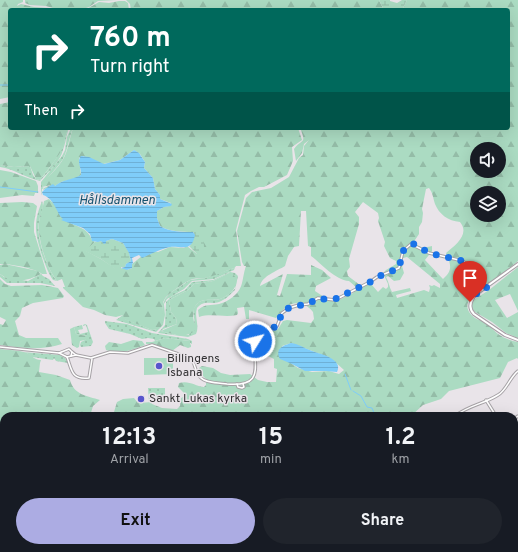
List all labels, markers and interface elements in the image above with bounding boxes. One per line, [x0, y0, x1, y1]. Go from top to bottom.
text: 760 m [90, 21, 171, 57]
icon: right [24, 24, 76, 76]
text: Turn right [90, 56, 170, 79]
icon: right [66, 100, 88, 122]
text: Then [24, 102, 58, 121]
map controls [470, 142, 506, 222]
button: sound [470, 142, 506, 178]
button: layers [470, 186, 506, 222]
water label: Hållsdammen [79, 193, 155, 209]
pin [453, 261, 487, 302]
icon: arrive [459, 267, 481, 289]
position arrow [234, 320, 276, 362]
place label: Billingens Isbana [167, 351, 220, 381]
marker: Billingens Isbana [154, 361, 164, 371]
place label: Sankt Lukas kyrka [149, 391, 247, 407]
marker: Sankt Lukas kyrka [136, 394, 146, 404]
text: 12:13 [102, 423, 156, 453]
text: 15 [259, 423, 283, 453]
text: 1.2 [385, 423, 416, 453]
text: Arrival [110, 452, 149, 468]
text: min [260, 452, 282, 468]
text: km [392, 452, 410, 468]
button: Exit [16, 498, 255, 544]
button: Share [263, 498, 502, 544]

